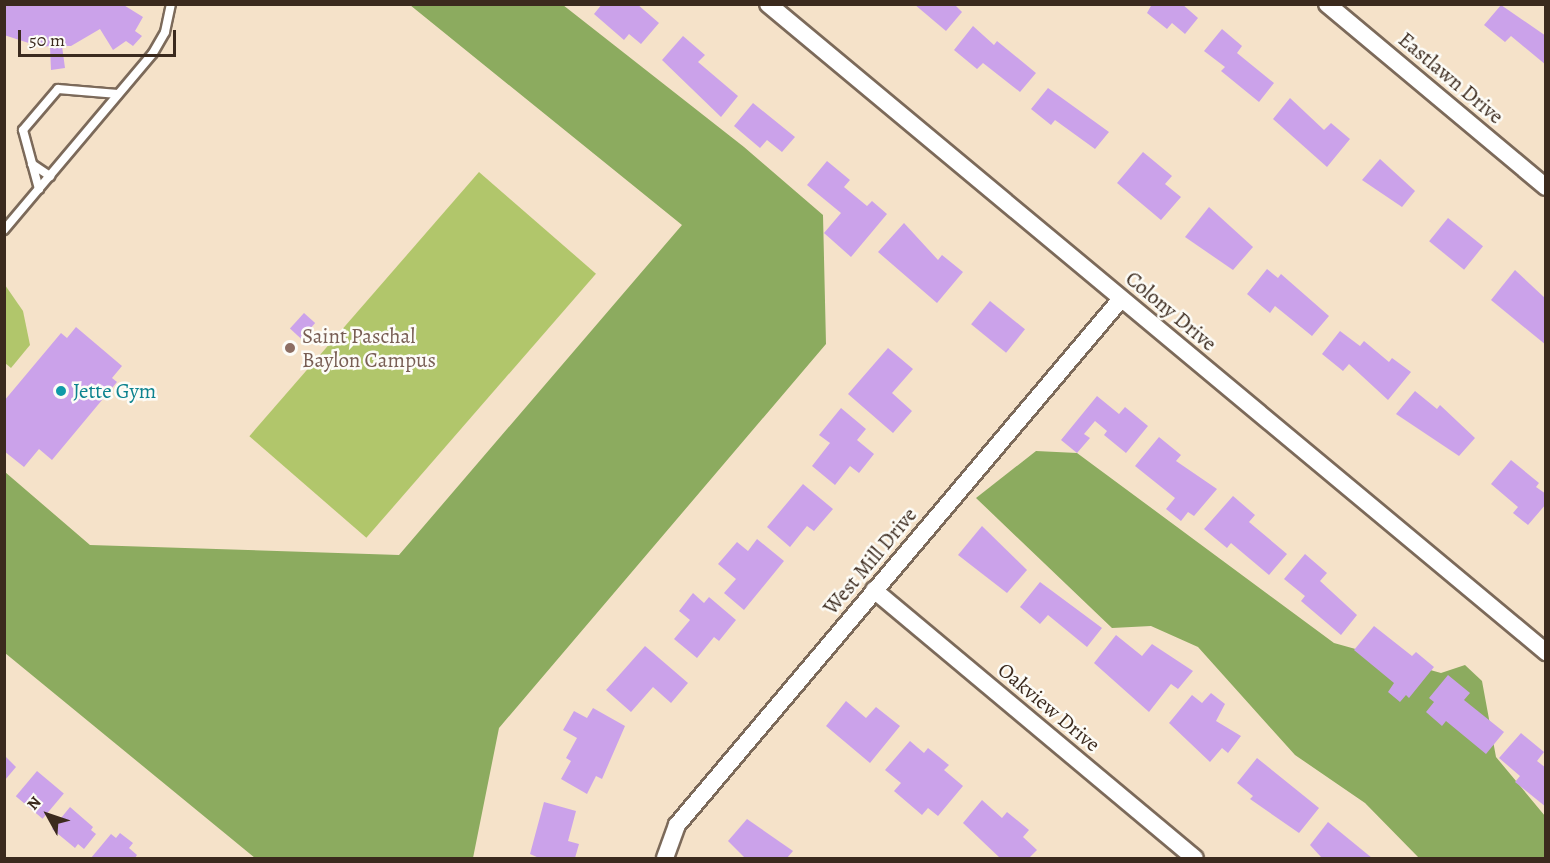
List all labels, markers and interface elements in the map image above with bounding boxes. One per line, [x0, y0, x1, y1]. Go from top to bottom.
scale bar [21, 18, 178, 56]
street label: Eastlawn Drive [1393, 27, 1509, 129]
text: 50 m [29, 28, 65, 52]
street label: Colony Drive [1121, 266, 1221, 356]
place label: Saint Paschal Baylon Campus [302, 323, 436, 373]
marker: Saint Paschal Baylon Campus [283, 341, 297, 355]
place label: Jette Gym [73, 378, 156, 404]
marker: Jette Gym [54, 384, 68, 398]
street label: West Mill Drive [818, 502, 922, 620]
street label: Oakview Drive [993, 657, 1105, 757]
north arrow [18, 785, 78, 845]
text: N [22, 792, 46, 815]

